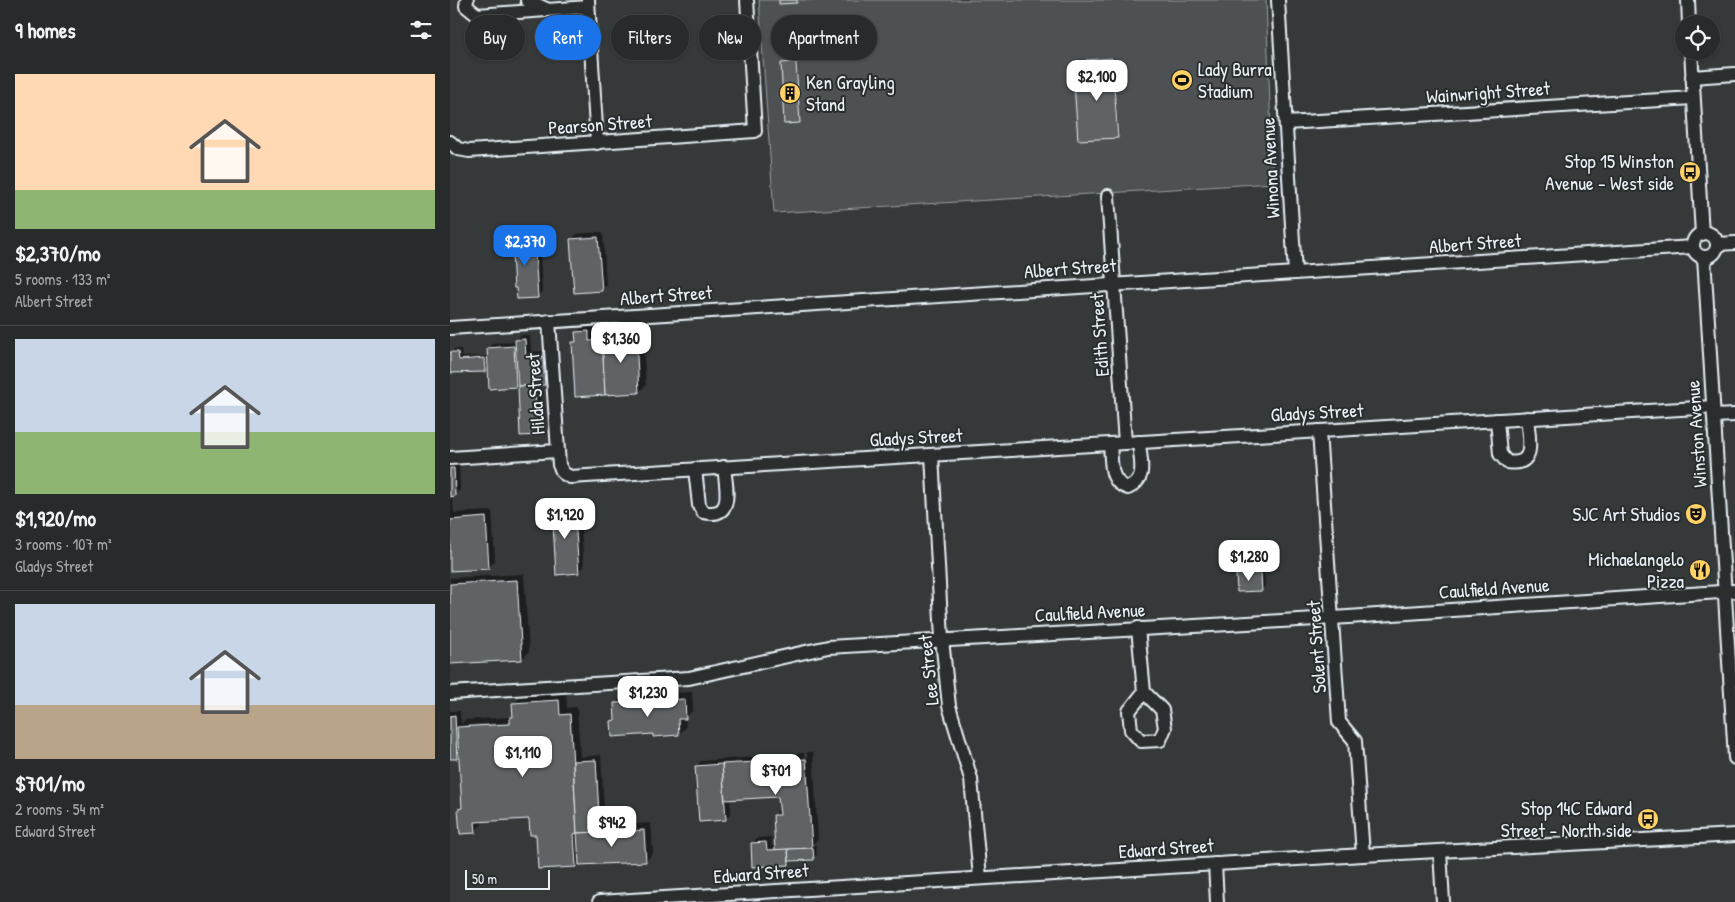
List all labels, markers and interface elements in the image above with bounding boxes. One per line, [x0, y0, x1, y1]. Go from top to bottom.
chip: Buy [465, 15, 525, 60]
chip: Rent [535, 15, 601, 60]
chip: Filters [611, 15, 689, 60]
chip: New [699, 15, 761, 60]
chip: Apartment [771, 15, 877, 60]
map controls [1675, 15, 1720, 60]
button: locate [1675, 15, 1720, 60]
text: 9 homes [15, 16, 76, 45]
icon: filters [407, 16, 435, 44]
place label: Lady Burra Stadium [1198, 56, 1272, 104]
pin: $2,100 [1056, 59, 1138, 102]
text: $2,100 [1078, 65, 1116, 87]
sports icon: Lady Burra Stadium [1170, 68, 1194, 92]
place label: Ken Grayling Stand [806, 69, 895, 117]
street label: Wainwright Street [1425, 75, 1551, 109]
building icon: Ken Grayling Stand [778, 81, 802, 105]
icon: home [180, 106, 270, 196]
street label: Pearson Street [547, 107, 653, 141]
street label: Winona Avenue [1254, 117, 1286, 219]
place label: Stop 15 Winston Avenue - West side [1545, 148, 1674, 196]
bus stop icon: Stop 15 Winston Avenue - West side [1678, 160, 1702, 184]
pin: $2,370 [484, 224, 566, 267]
street label: Albert Street [1428, 227, 1522, 259]
text: $2,370 [504, 230, 546, 252]
text: $2,370/mo [15, 239, 101, 268]
street label: Albert Street [1023, 252, 1117, 284]
text: 5 rooms · 133 m² [15, 268, 111, 290]
street label: Albert Street [619, 279, 713, 311]
text: Albert Street [15, 290, 93, 312]
street label: Edith Street [1083, 292, 1115, 377]
pin: $1,360 [580, 322, 662, 364]
text: $1,360 [602, 327, 640, 349]
street label: Hilda Street [519, 352, 551, 436]
icon: home [180, 372, 270, 462]
street label: Winston Avenue [1679, 379, 1713, 488]
street label: Gladys Street [1270, 397, 1365, 427]
street label: Gladys Street [869, 422, 964, 452]
pin: $1,920 [524, 498, 606, 540]
place label: SJC Art Studios [1572, 501, 1680, 527]
theatre icon: SJC Art Studios [1684, 502, 1708, 526]
text: $1,920 [546, 503, 584, 525]
text: $1,920/mo [15, 504, 96, 533]
text: 3 rooms · 107 m² [15, 533, 112, 555]
pin: $1,280 [1208, 540, 1290, 582]
text: $1,280 [1230, 545, 1268, 567]
place label: Michaelangelo Pizza [1588, 546, 1685, 594]
text: Gladys Street [15, 555, 93, 577]
restaurant icon: Michaelangelo Pizza [1688, 558, 1712, 582]
street label: Caulfield Avenue [1438, 571, 1551, 605]
street label: Caulfield Avenue [1034, 596, 1146, 628]
street label: Solent Street [1300, 599, 1332, 694]
street label: Lee Street [911, 633, 945, 707]
icon: home [180, 637, 270, 727]
pin: $1,230 [607, 676, 689, 718]
text: $1,230 [629, 681, 667, 703]
pin: $1,110 [482, 736, 564, 778]
text: $1,110 [505, 741, 541, 763]
pin: $701 [746, 754, 806, 796]
text: $701 [761, 759, 791, 781]
text: $701/mo [15, 769, 85, 798]
place label: Stop 14C Edward Street - North side [1501, 795, 1633, 843]
text: 2 rooms · 54 m² [15, 798, 104, 820]
pin: $942 [582, 806, 642, 848]
bus stop icon: Stop 14C Edward Street - North side [1636, 807, 1660, 831]
text: $942 [598, 811, 626, 833]
text: Edward Street [15, 820, 95, 842]
street label: Edward Street [1118, 832, 1215, 864]
street label: Edward Street [713, 857, 810, 889]
scale bar [465, 867, 550, 890]
text: 50 m [472, 869, 497, 888]

